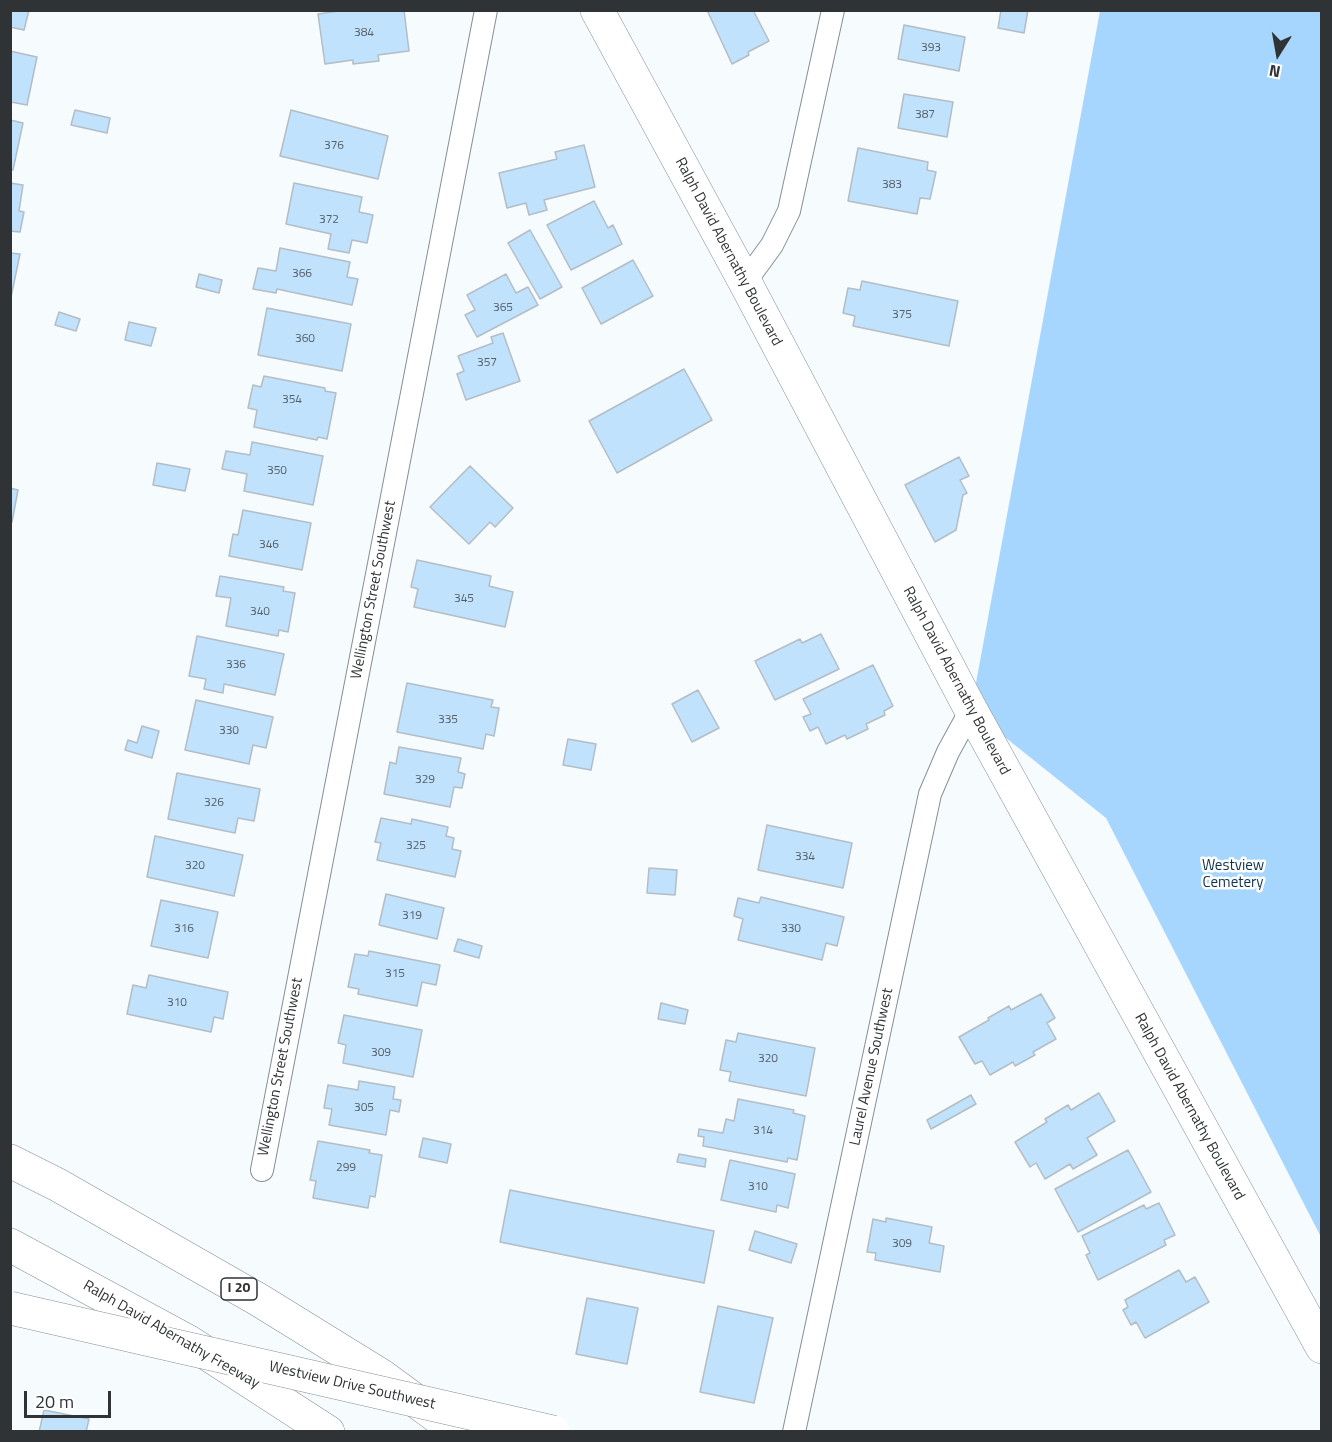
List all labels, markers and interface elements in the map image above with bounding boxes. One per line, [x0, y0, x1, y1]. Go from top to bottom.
north arrow [1248, 24, 1308, 84]
house number: 384 [354, 26, 374, 40]
house number: 393 [921, 41, 941, 55]
text: N [1267, 59, 1282, 85]
house number: 387 [915, 108, 935, 122]
house number: 376 [324, 139, 344, 153]
street label: Ralph David Abernathy Boulevard [671, 155, 785, 349]
house number: 383 [882, 178, 902, 192]
house number: 372 [319, 213, 339, 227]
house number: 366 [292, 267, 312, 281]
house number: 365 [493, 301, 513, 315]
house number: 375 [892, 308, 912, 322]
house number: 360 [295, 332, 315, 346]
house number: 357 [477, 356, 497, 370]
house number: 354 [282, 393, 302, 407]
house number: 350 [267, 464, 287, 478]
street label: Wellington Street Southwest [348, 499, 400, 681]
house number: 346 [259, 538, 279, 552]
street label: Ralph David Abernathy Boulevard [899, 584, 1013, 778]
house number: 345 [454, 592, 474, 606]
house number: 340 [250, 605, 270, 619]
house number: 336 [226, 658, 246, 672]
house number: 335 [438, 713, 458, 727]
house number: 330 [219, 724, 239, 738]
house number: 329 [415, 773, 435, 787]
house number: 326 [204, 796, 224, 810]
house number: 325 [406, 839, 426, 853]
house number: 334 [795, 850, 815, 864]
park label: Westview Cemetery [1202, 857, 1264, 892]
house number: 320 [185, 859, 205, 873]
house number: 319 [402, 909, 422, 923]
house number: 316 [174, 922, 194, 936]
house number: 330 [781, 922, 801, 936]
house number: 315 [385, 967, 405, 981]
street label: Wellington Street Southwest [255, 976, 307, 1158]
street label: Laurel Avenue Southwest [846, 987, 898, 1147]
house number: 310 [167, 996, 187, 1010]
street label: Ralph David Abernathy Boulevard [1130, 1010, 1248, 1204]
house number: 309 [371, 1046, 391, 1060]
house number: 320 [758, 1052, 778, 1066]
house number: 305 [354, 1101, 374, 1115]
house number: 314 [753, 1124, 773, 1138]
house number: 299 [336, 1161, 356, 1175]
house number: 310 [748, 1180, 768, 1194]
house number: 309 [892, 1237, 912, 1251]
street label: Ralph David Abernathy Freeway [79, 1277, 263, 1393]
road number: I 20 [221, 1278, 257, 1300]
street label: Westview Drive Southwest [267, 1358, 437, 1414]
scale bar [27, 1379, 114, 1417]
text: 20 m [35, 1388, 74, 1415]

